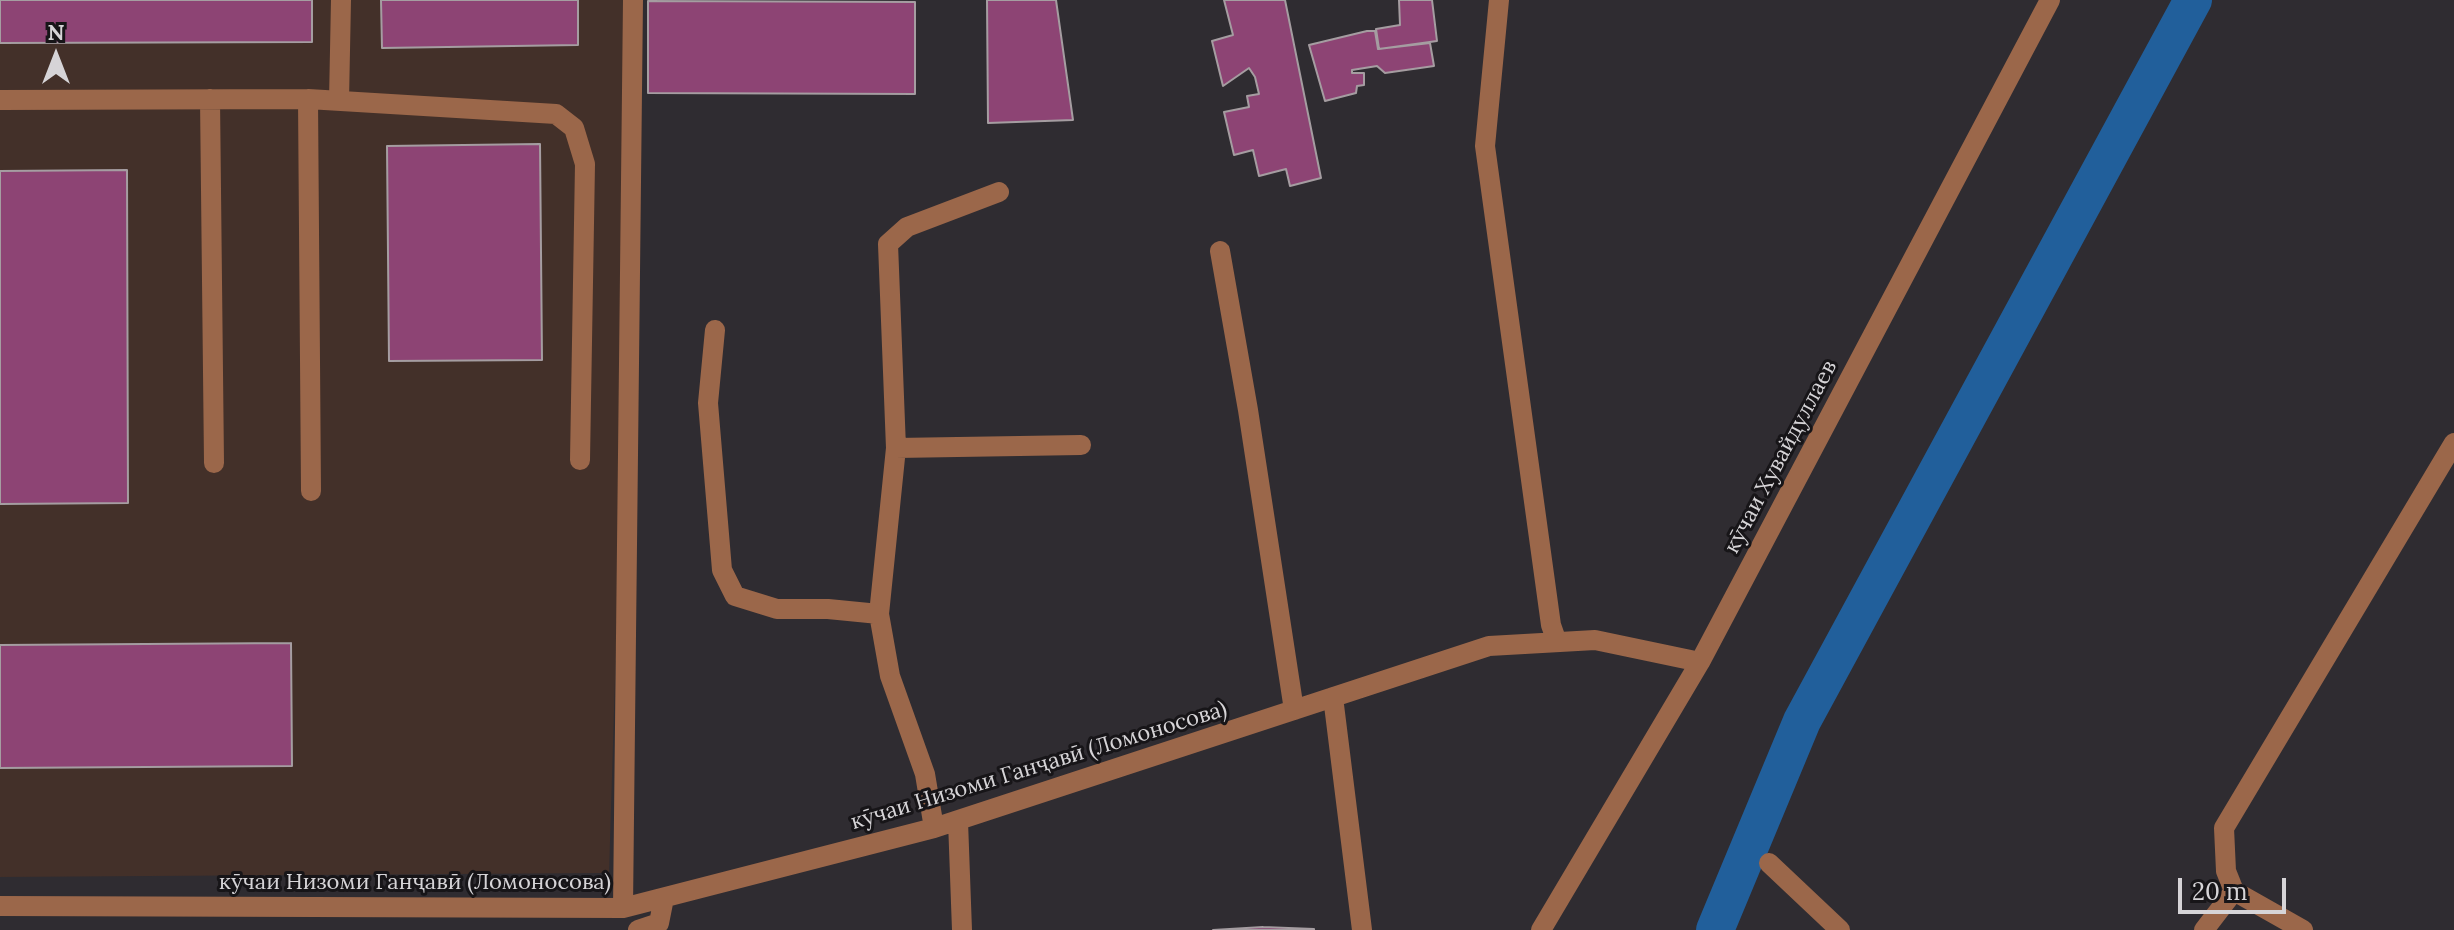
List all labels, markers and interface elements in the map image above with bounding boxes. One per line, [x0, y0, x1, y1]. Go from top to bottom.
north arrow [16, 16, 96, 96]
text: N [47, 18, 65, 46]
street label: кӯчаи Хувайдуллаев [1719, 356, 1843, 558]
street label: кӯчаи Низоми Ганҷавӣ (Ломоносова) [848, 696, 1230, 836]
scale bar [2182, 862, 2290, 912]
street label: кӯчаи Низоми Ганҷавӣ (Ломоносова) [219, 870, 611, 896]
text: 20 m [2192, 876, 2248, 907]

